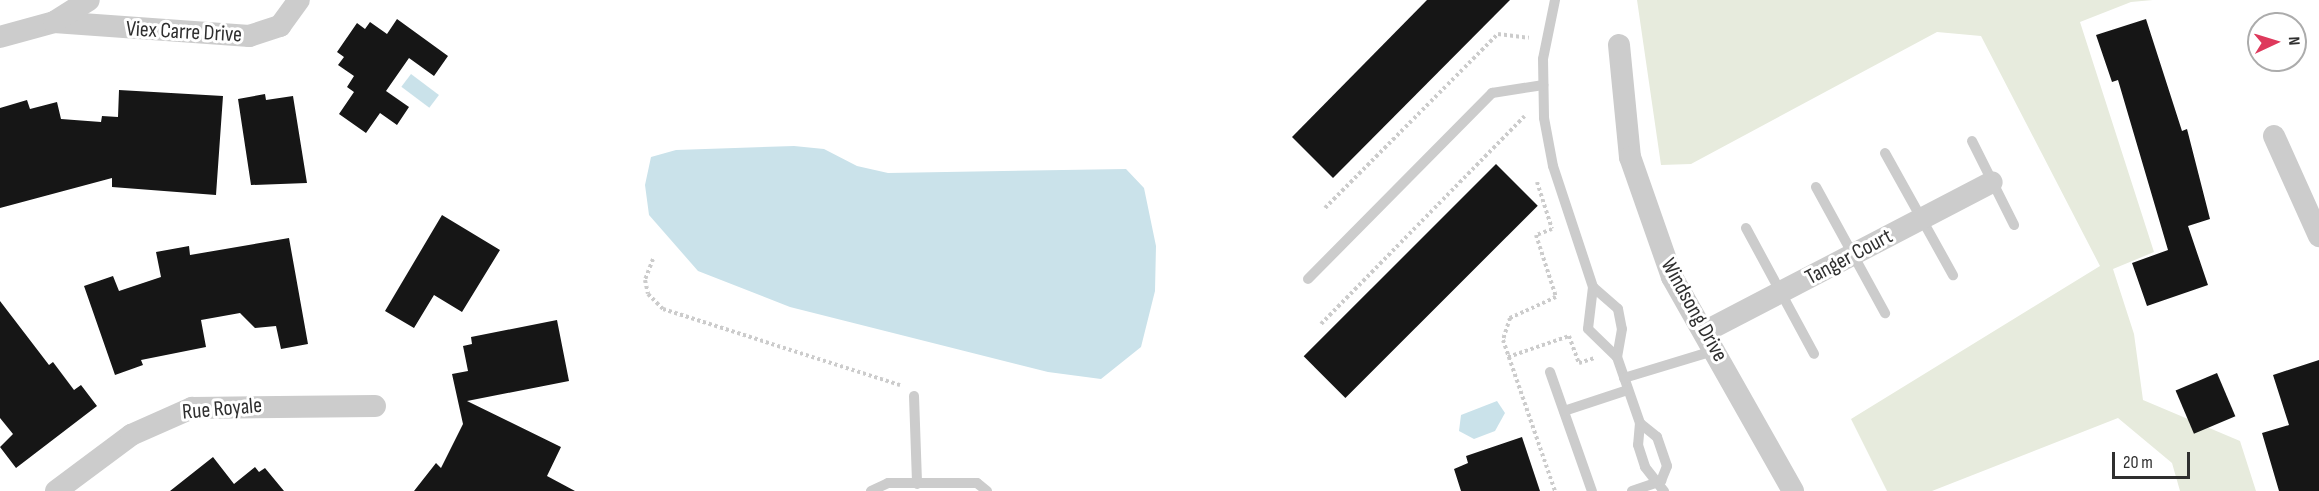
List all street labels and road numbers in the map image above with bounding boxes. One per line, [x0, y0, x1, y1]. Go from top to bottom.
street label: Viex Carre Drive [125, 16, 243, 48]
street label: Tanger Court [1801, 223, 1897, 291]
street label: Windsong Drive [1655, 254, 1733, 366]
street label: Rue Royale [181, 392, 263, 426]

